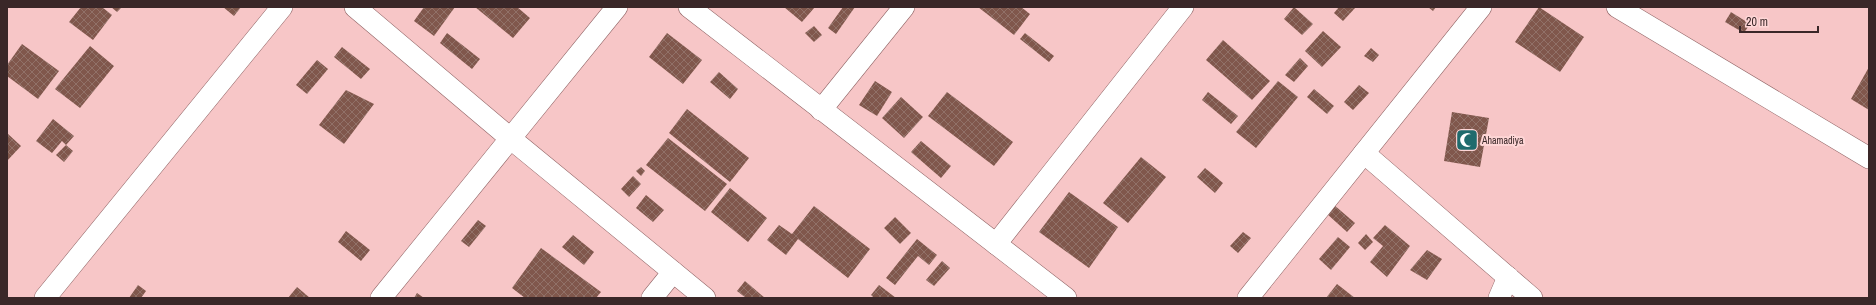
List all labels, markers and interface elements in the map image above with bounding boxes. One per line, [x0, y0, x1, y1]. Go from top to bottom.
scale bar [1740, 8, 1818, 34]
text: 20 m [1746, 14, 1768, 30]
mosque icon: Ahamadiya [1454, 127, 1480, 153]
place label: Ahamadiya [1481, 134, 1524, 147]

